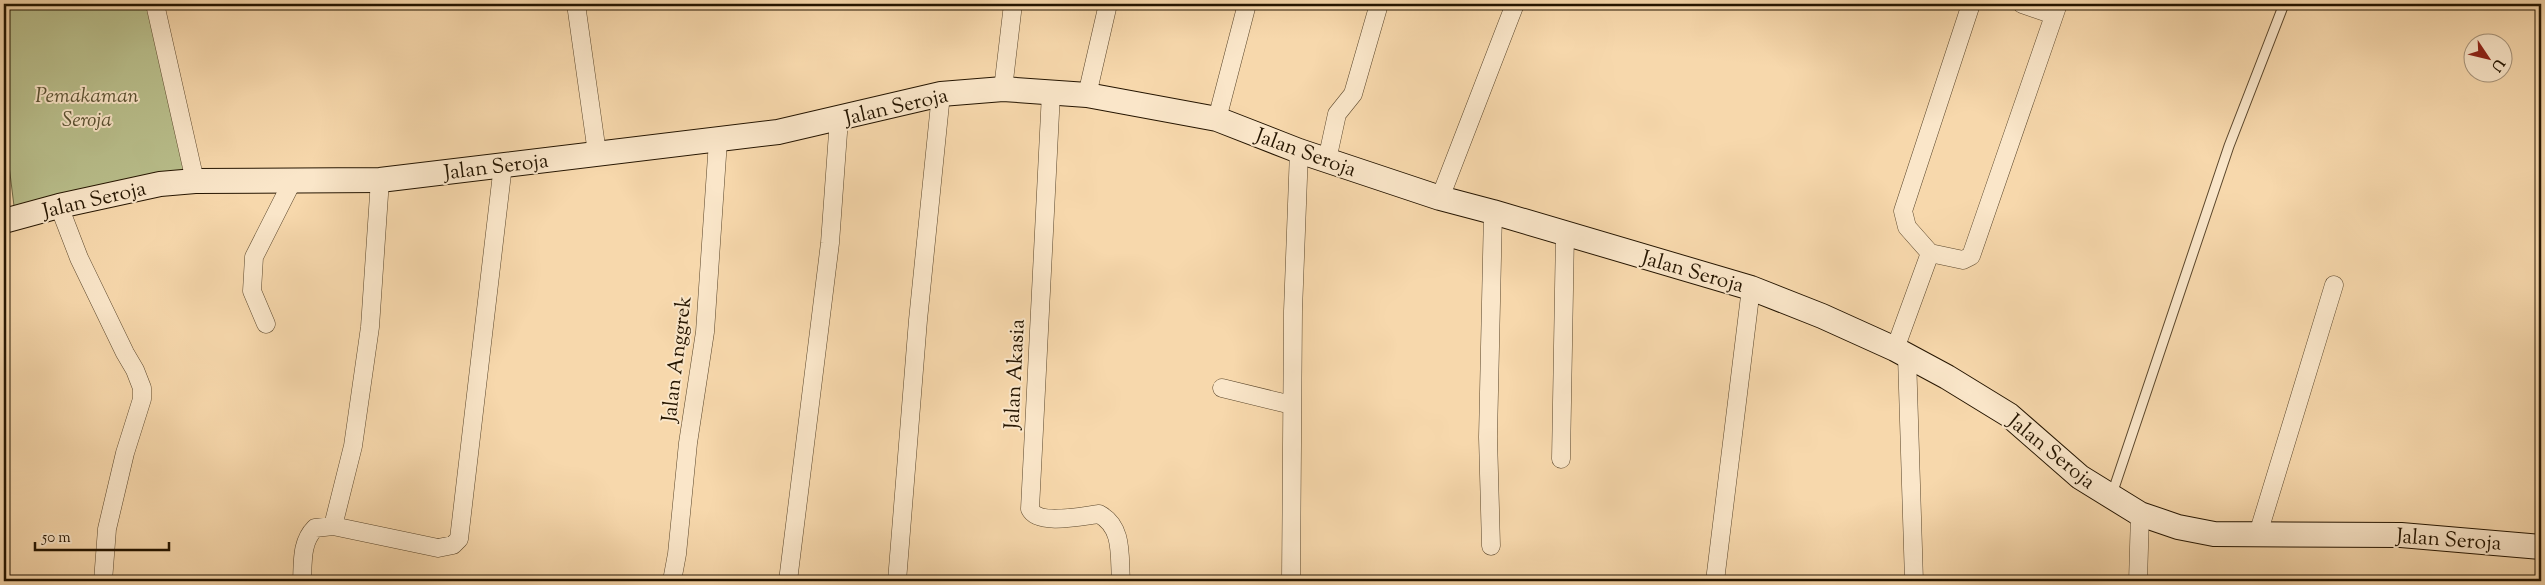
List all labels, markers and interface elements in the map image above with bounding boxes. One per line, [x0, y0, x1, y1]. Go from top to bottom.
north arrow [2462, 32, 2512, 82]
text: U [2485, 54, 2508, 75]
street label: Jalan Seroja [841, 81, 951, 135]
park label: Pemakaman Seroja [35, 82, 139, 136]
street label: Jalan Seroja [1250, 121, 1360, 186]
street label: Jalan Seroja [441, 147, 551, 189]
street label: Jalan Seroja [39, 174, 149, 228]
street label: Jalan Seroja [1637, 244, 1747, 302]
street label: Jalan Anggrek [655, 294, 701, 425]
street label: Jalan Akasia [998, 318, 1034, 431]
street label: Jalan Seroja [2000, 407, 2101, 498]
scale bar [35, 520, 169, 552]
street label: Jalan Seroja [2394, 522, 2503, 560]
text: 50 m [41, 528, 71, 549]

